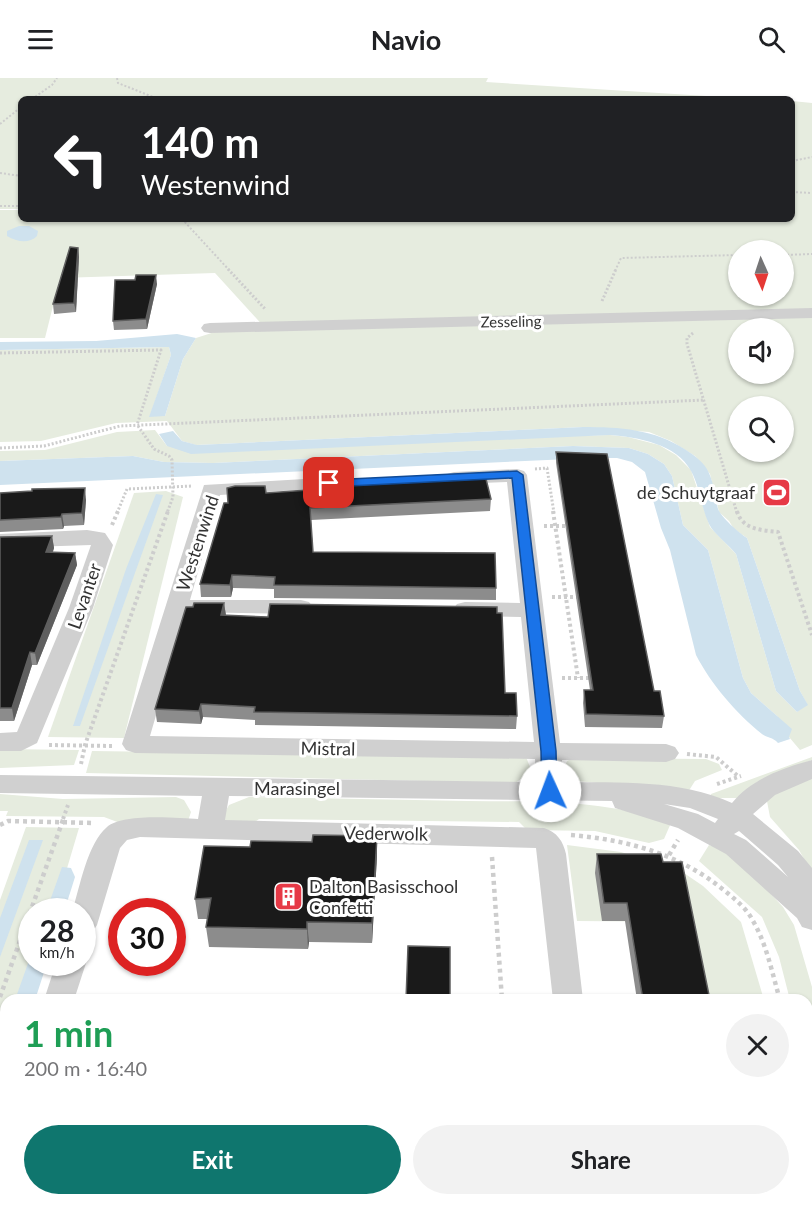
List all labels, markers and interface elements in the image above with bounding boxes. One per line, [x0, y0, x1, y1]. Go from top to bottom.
icon: menu [24, 23, 57, 56]
text: Navio [371, 23, 441, 56]
icon: search [755, 23, 788, 56]
text: 140 m [141, 117, 259, 167]
icon: left [42, 120, 120, 198]
text: Westenwind [141, 168, 290, 201]
north arrow [728, 240, 794, 306]
map controls [728, 240, 794, 462]
street label: Zesseling [480, 311, 542, 331]
button: sound [728, 318, 794, 384]
button: search [728, 396, 794, 462]
pin [303, 457, 354, 508]
icon: arrive [312, 466, 345, 499]
sports icon: de Schuytgraaf [760, 476, 792, 508]
place label: de Schuytgraaf [637, 481, 756, 503]
street label: Westenwind [171, 492, 223, 594]
street label: Levanter [62, 560, 106, 632]
street label: Mistral [300, 737, 356, 759]
position arrow [518, 759, 582, 823]
street label: Marasingel [254, 777, 340, 799]
street label: Vederwolk [344, 821, 429, 845]
place label: Dalton Basisschool Confetti [309, 875, 458, 918]
building icon: Dalton Basisschool Confetti [272, 880, 304, 912]
speed limit sign: 30 [108, 898, 186, 976]
text: 28 [40, 912, 74, 948]
text: km/h [39, 943, 75, 961]
text: 1 min [24, 1011, 113, 1055]
button: close [726, 1014, 789, 1077]
text: 200 m · 16:40 [24, 1056, 147, 1080]
button: Exit [24, 1125, 401, 1194]
button: Share [413, 1125, 789, 1194]

